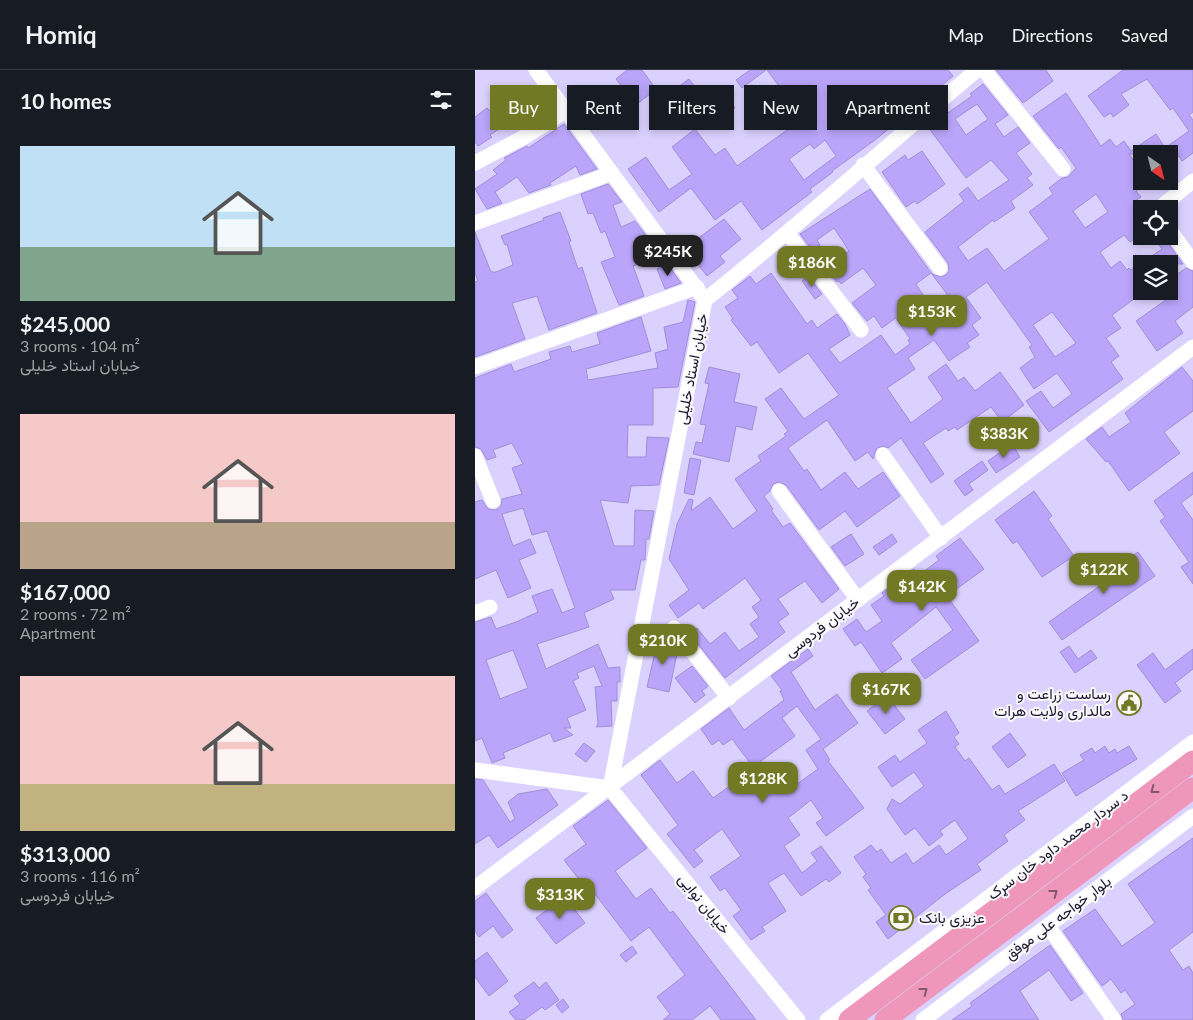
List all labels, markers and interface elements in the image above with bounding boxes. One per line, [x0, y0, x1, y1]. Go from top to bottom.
text: Homiq [25, 20, 97, 49]
text: Map [948, 24, 984, 46]
text: Directions [1012, 24, 1093, 46]
text: Saved [1121, 24, 1168, 46]
chip: Buy [490, 85, 557, 130]
chip: Rent [567, 85, 639, 130]
chip: Filters [649, 85, 734, 130]
chip: New [744, 85, 817, 130]
chip: Apartment [827, 85, 948, 130]
icon: filters [427, 86, 455, 114]
text: 10 homes [20, 88, 111, 113]
north arrow [1133, 145, 1177, 190]
map controls [1133, 145, 1178, 300]
icon: home [193, 178, 283, 268]
button: locate [1133, 200, 1178, 245]
pin: $245K [633, 234, 703, 277]
text: $245K [644, 241, 692, 260]
pin: $186K [777, 246, 847, 288]
text: $186K [788, 252, 836, 271]
button: layers [1133, 255, 1178, 300]
pin: $153K [897, 294, 967, 337]
text: $153K [908, 301, 956, 320]
text: $245,000 [20, 311, 110, 336]
street label: خیابان استاد خلیلی [671, 312, 713, 426]
text: 3 rooms · 104 m² [20, 336, 140, 355]
text: خیابان استاد خلیلی [20, 355, 140, 374]
pin: $383K [969, 416, 1039, 459]
text: $383K [980, 423, 1028, 442]
icon: home [193, 446, 283, 536]
pin: $122K [1069, 552, 1139, 595]
text: $122K [1080, 559, 1128, 578]
pin: $142K [887, 570, 957, 612]
text: $142K [898, 576, 946, 595]
text: $167,000 [20, 579, 110, 604]
street label: خیابان فردوسی [781, 592, 863, 662]
text: 2 rooms · 72 m² [20, 604, 131, 623]
text: Apartment [20, 623, 95, 642]
pin: $210K [628, 624, 698, 666]
text: $210K [639, 630, 687, 649]
pin: $167K [851, 672, 921, 715]
text: $167K [862, 679, 910, 698]
place label: رساست زراعت و مالداری ولایت هرات [994, 684, 1111, 721]
public building icon: رساست زراعت و مالداری ولایت هرات [1116, 690, 1142, 716]
icon: home [193, 708, 283, 798]
pin: $128K [728, 762, 798, 804]
text: $128K [739, 768, 787, 787]
one-way arrow [1150, 784, 1160, 793]
street label: د سردار محمد داود خان سړک [984, 785, 1132, 905]
text: $313,000 [20, 841, 110, 866]
text: 3 rooms · 116 m² [20, 866, 140, 885]
street label: خیابان نوایی [673, 869, 735, 939]
street label: بلوار خواجه علی موفق [1001, 871, 1115, 965]
pin: $313K [525, 878, 595, 920]
text: $313K [536, 884, 584, 903]
text: خیابان فردوسی [20, 885, 115, 904]
one-way arrow [1048, 890, 1058, 899]
bank icon: عزیزی بانک [888, 905, 914, 931]
place label: عزیزی بانک [919, 908, 985, 928]
one-way arrow [918, 988, 927, 996]

